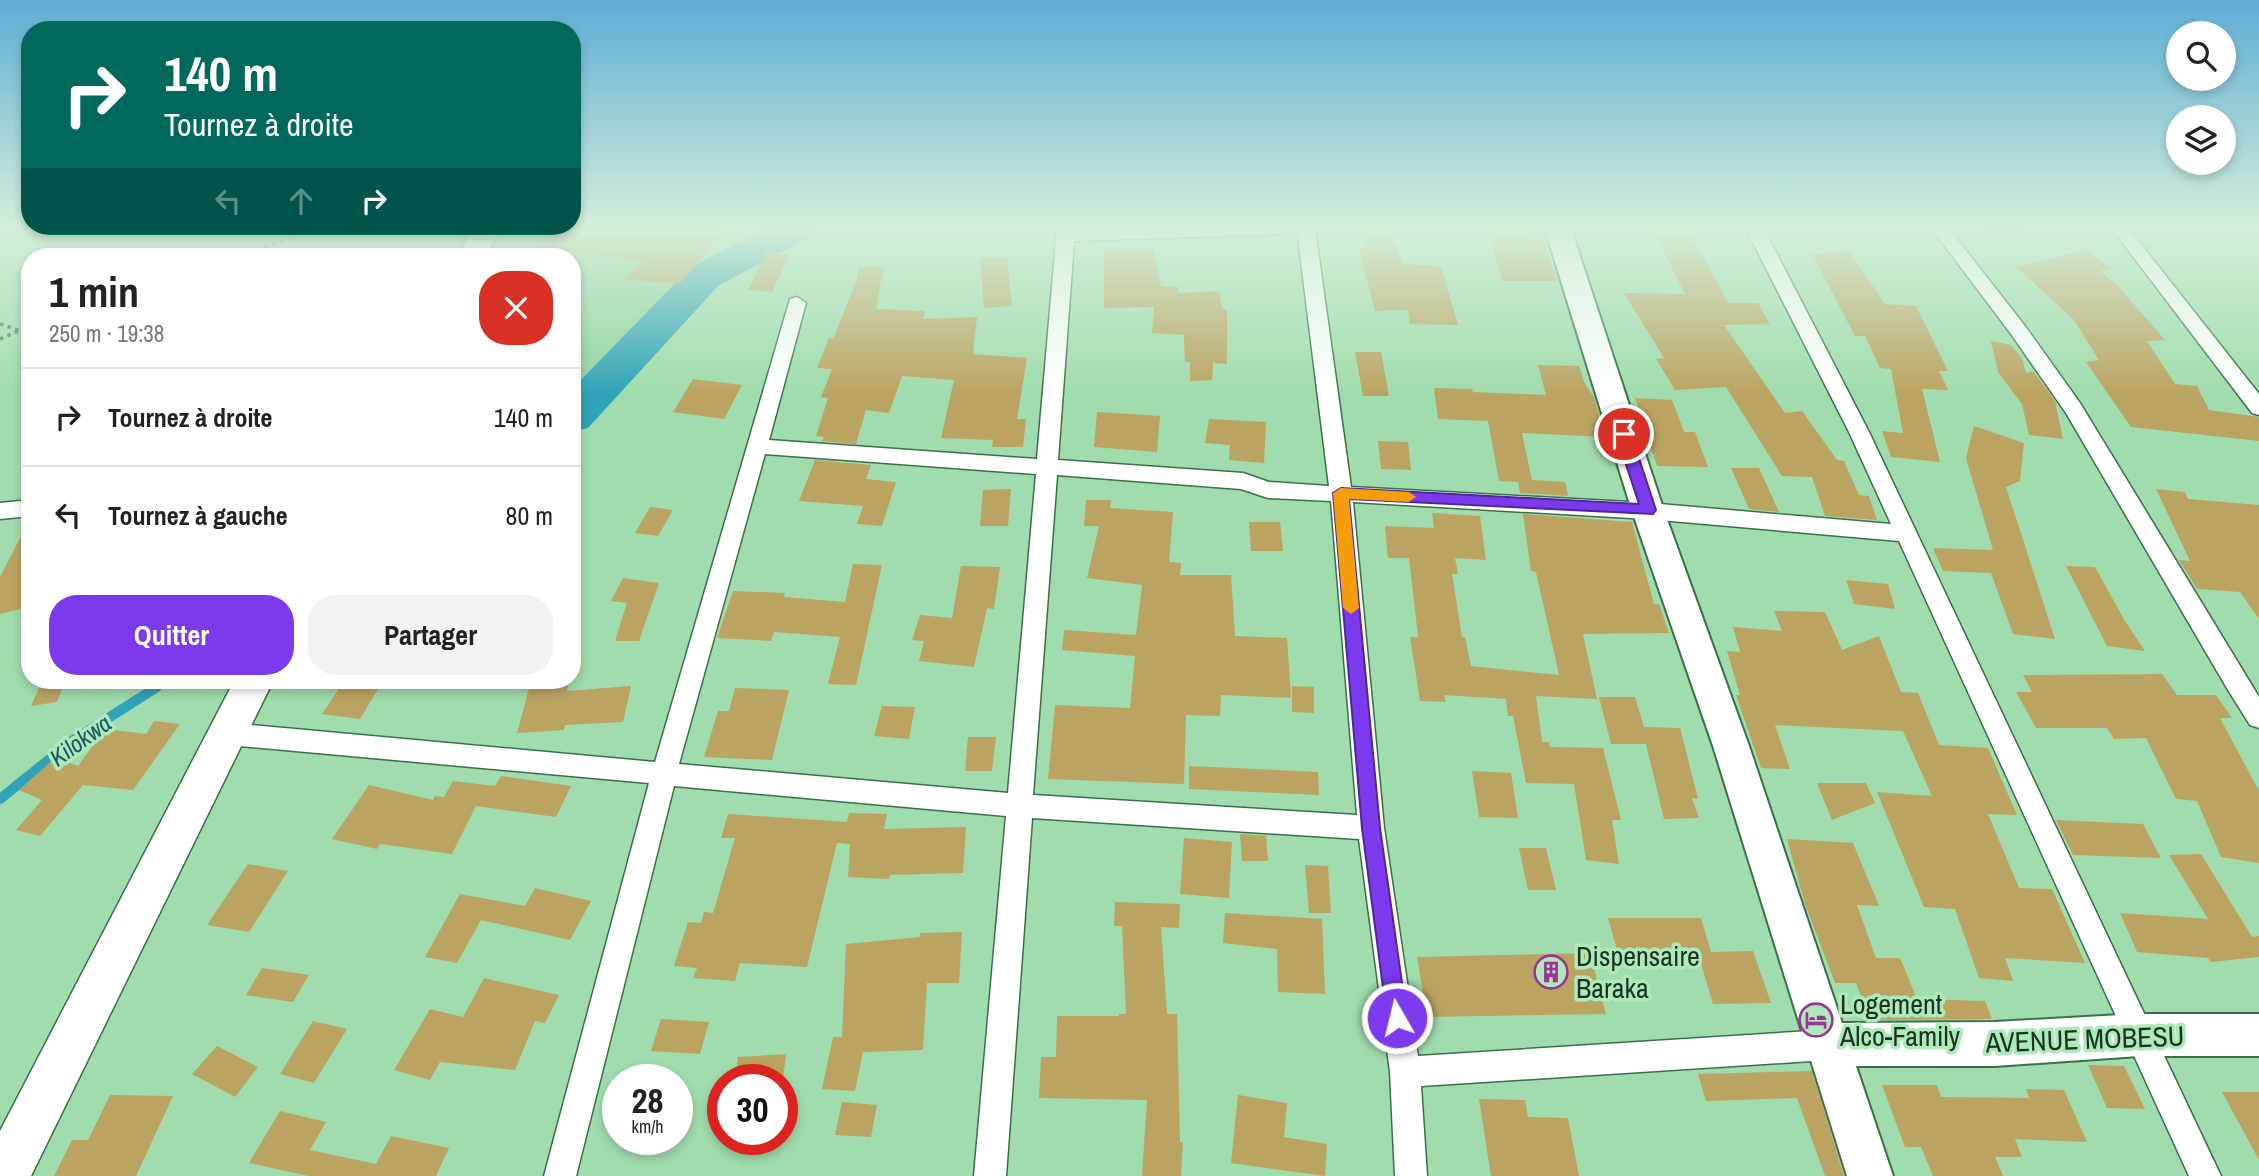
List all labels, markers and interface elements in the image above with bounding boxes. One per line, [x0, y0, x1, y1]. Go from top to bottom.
map controls [2166, 21, 2236, 175]
button: search [2166, 21, 2236, 91]
text: 140 m [164, 40, 278, 106]
icon: right [49, 49, 140, 140]
text: Tournez à droite [164, 103, 354, 146]
button: layers [2166, 105, 2236, 175]
icon: left [209, 182, 247, 220]
icon: ahead [282, 182, 320, 220]
icon: right [355, 182, 393, 220]
text: 1 min [49, 264, 139, 320]
button: close [479, 271, 553, 345]
text: 250 m · 19:38 [49, 318, 164, 349]
icon: right [49, 398, 87, 436]
text: Tournez à droite [108, 400, 272, 435]
text: 140 m [494, 400, 553, 435]
pin [1594, 404, 1654, 464]
icon: arrive [1605, 415, 1643, 453]
icon: left [49, 496, 87, 534]
text: Tournez à gauche [108, 498, 288, 533]
text: 80 m [506, 498, 553, 533]
button: Quitter [49, 595, 294, 675]
button: Partager [308, 595, 553, 675]
water label: Kilokwa [43, 707, 117, 773]
place label: Dispensaire Baraka [1576, 937, 1700, 1007]
building icon: Dispensaire Baraka [1532, 953, 1570, 991]
position arrow [1360, 981, 1434, 1055]
place label: Logement Alco-Family [1839, 985, 1961, 1055]
hotel icon: Logement Alco-Family [1797, 1001, 1835, 1039]
street label: AVENUE MOBESU [1984, 1017, 2185, 1061]
speed limit sign: 30 [707, 1064, 798, 1155]
text: 28 [632, 1077, 663, 1124]
text: km/h [632, 1114, 664, 1139]

